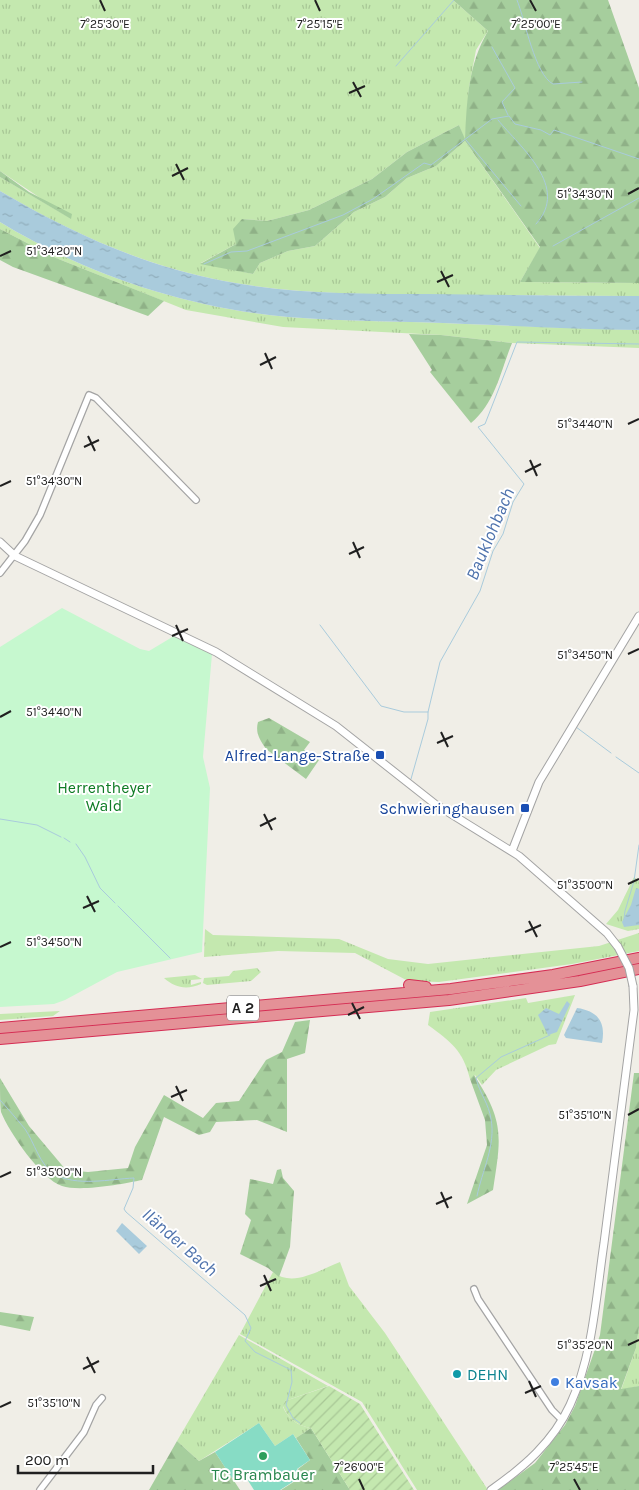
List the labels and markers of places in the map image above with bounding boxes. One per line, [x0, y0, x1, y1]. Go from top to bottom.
place label: Alfred-Lange-Straße [225, 746, 370, 765]
marker: Alfred-Lange-Straße [374, 749, 386, 761]
place label: Schwieringhausen [379, 799, 515, 818]
marker: Schwieringhausen [519, 802, 531, 814]
place label: DEHN [467, 1365, 508, 1384]
marker: DEHN [451, 1368, 463, 1380]
place label: Kavsak [565, 1373, 618, 1392]
marker: Kavsak [549, 1376, 561, 1388]
marker: TC Brambauer [257, 1450, 269, 1462]
place label: TC Brambauer [211, 1465, 315, 1484]

